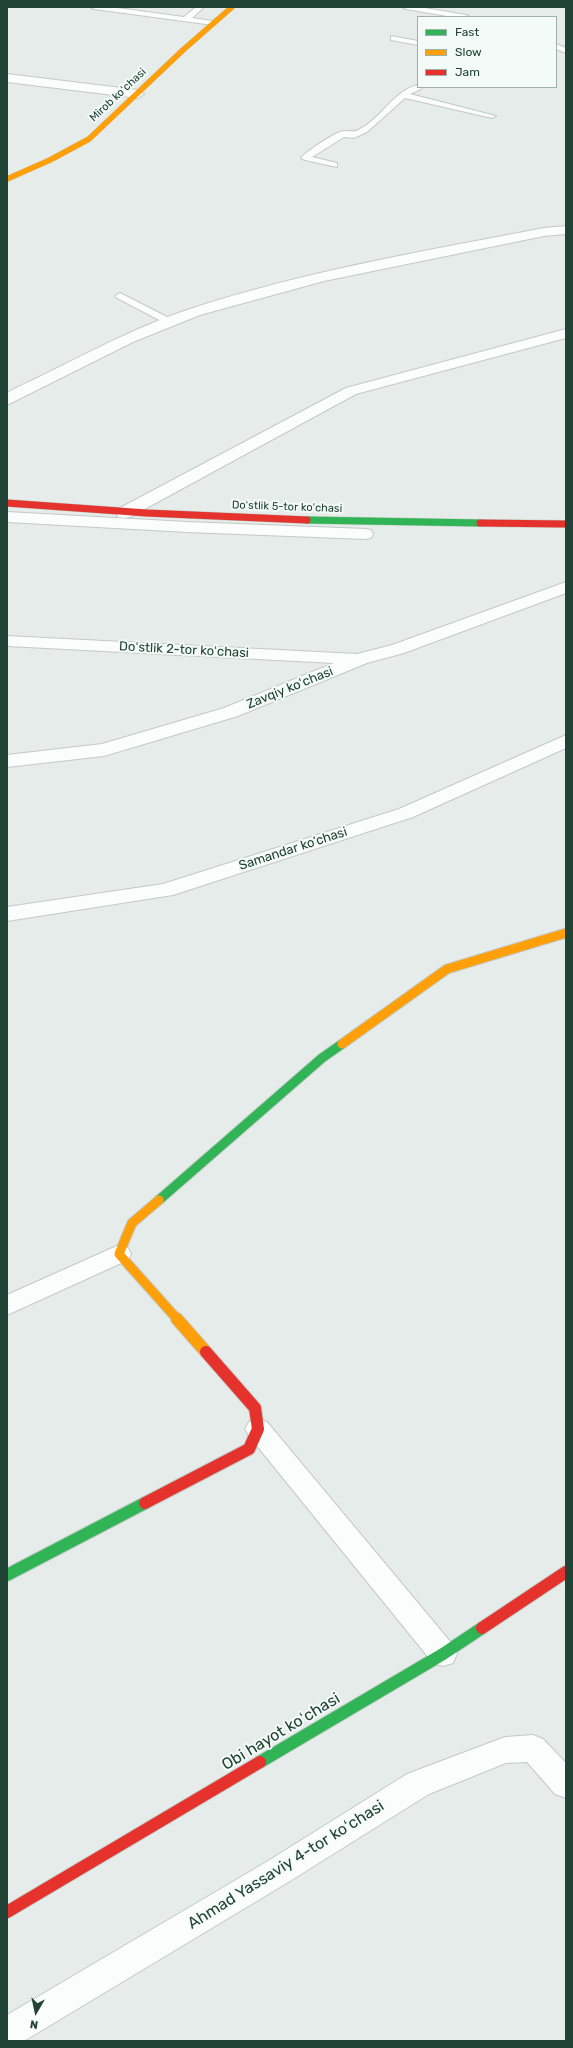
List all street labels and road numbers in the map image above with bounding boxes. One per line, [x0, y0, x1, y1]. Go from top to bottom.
street label: Mirob koʻchasi [87, 66, 149, 124]
street label: Doʻstlik 5-tor koʻchasi [232, 498, 342, 516]
street label: Doʻstlik 2-tor koʻchasi [119, 639, 249, 661]
street label: Zavqiy koʻchasi [244, 664, 336, 712]
street label: Samandar ko‘chasi [237, 824, 349, 874]
street label: Obi hayot koʻchasi [218, 1689, 344, 1775]
street label: Ahmad Yassaviy 4-tor koʻchasi [184, 1796, 388, 1934]

